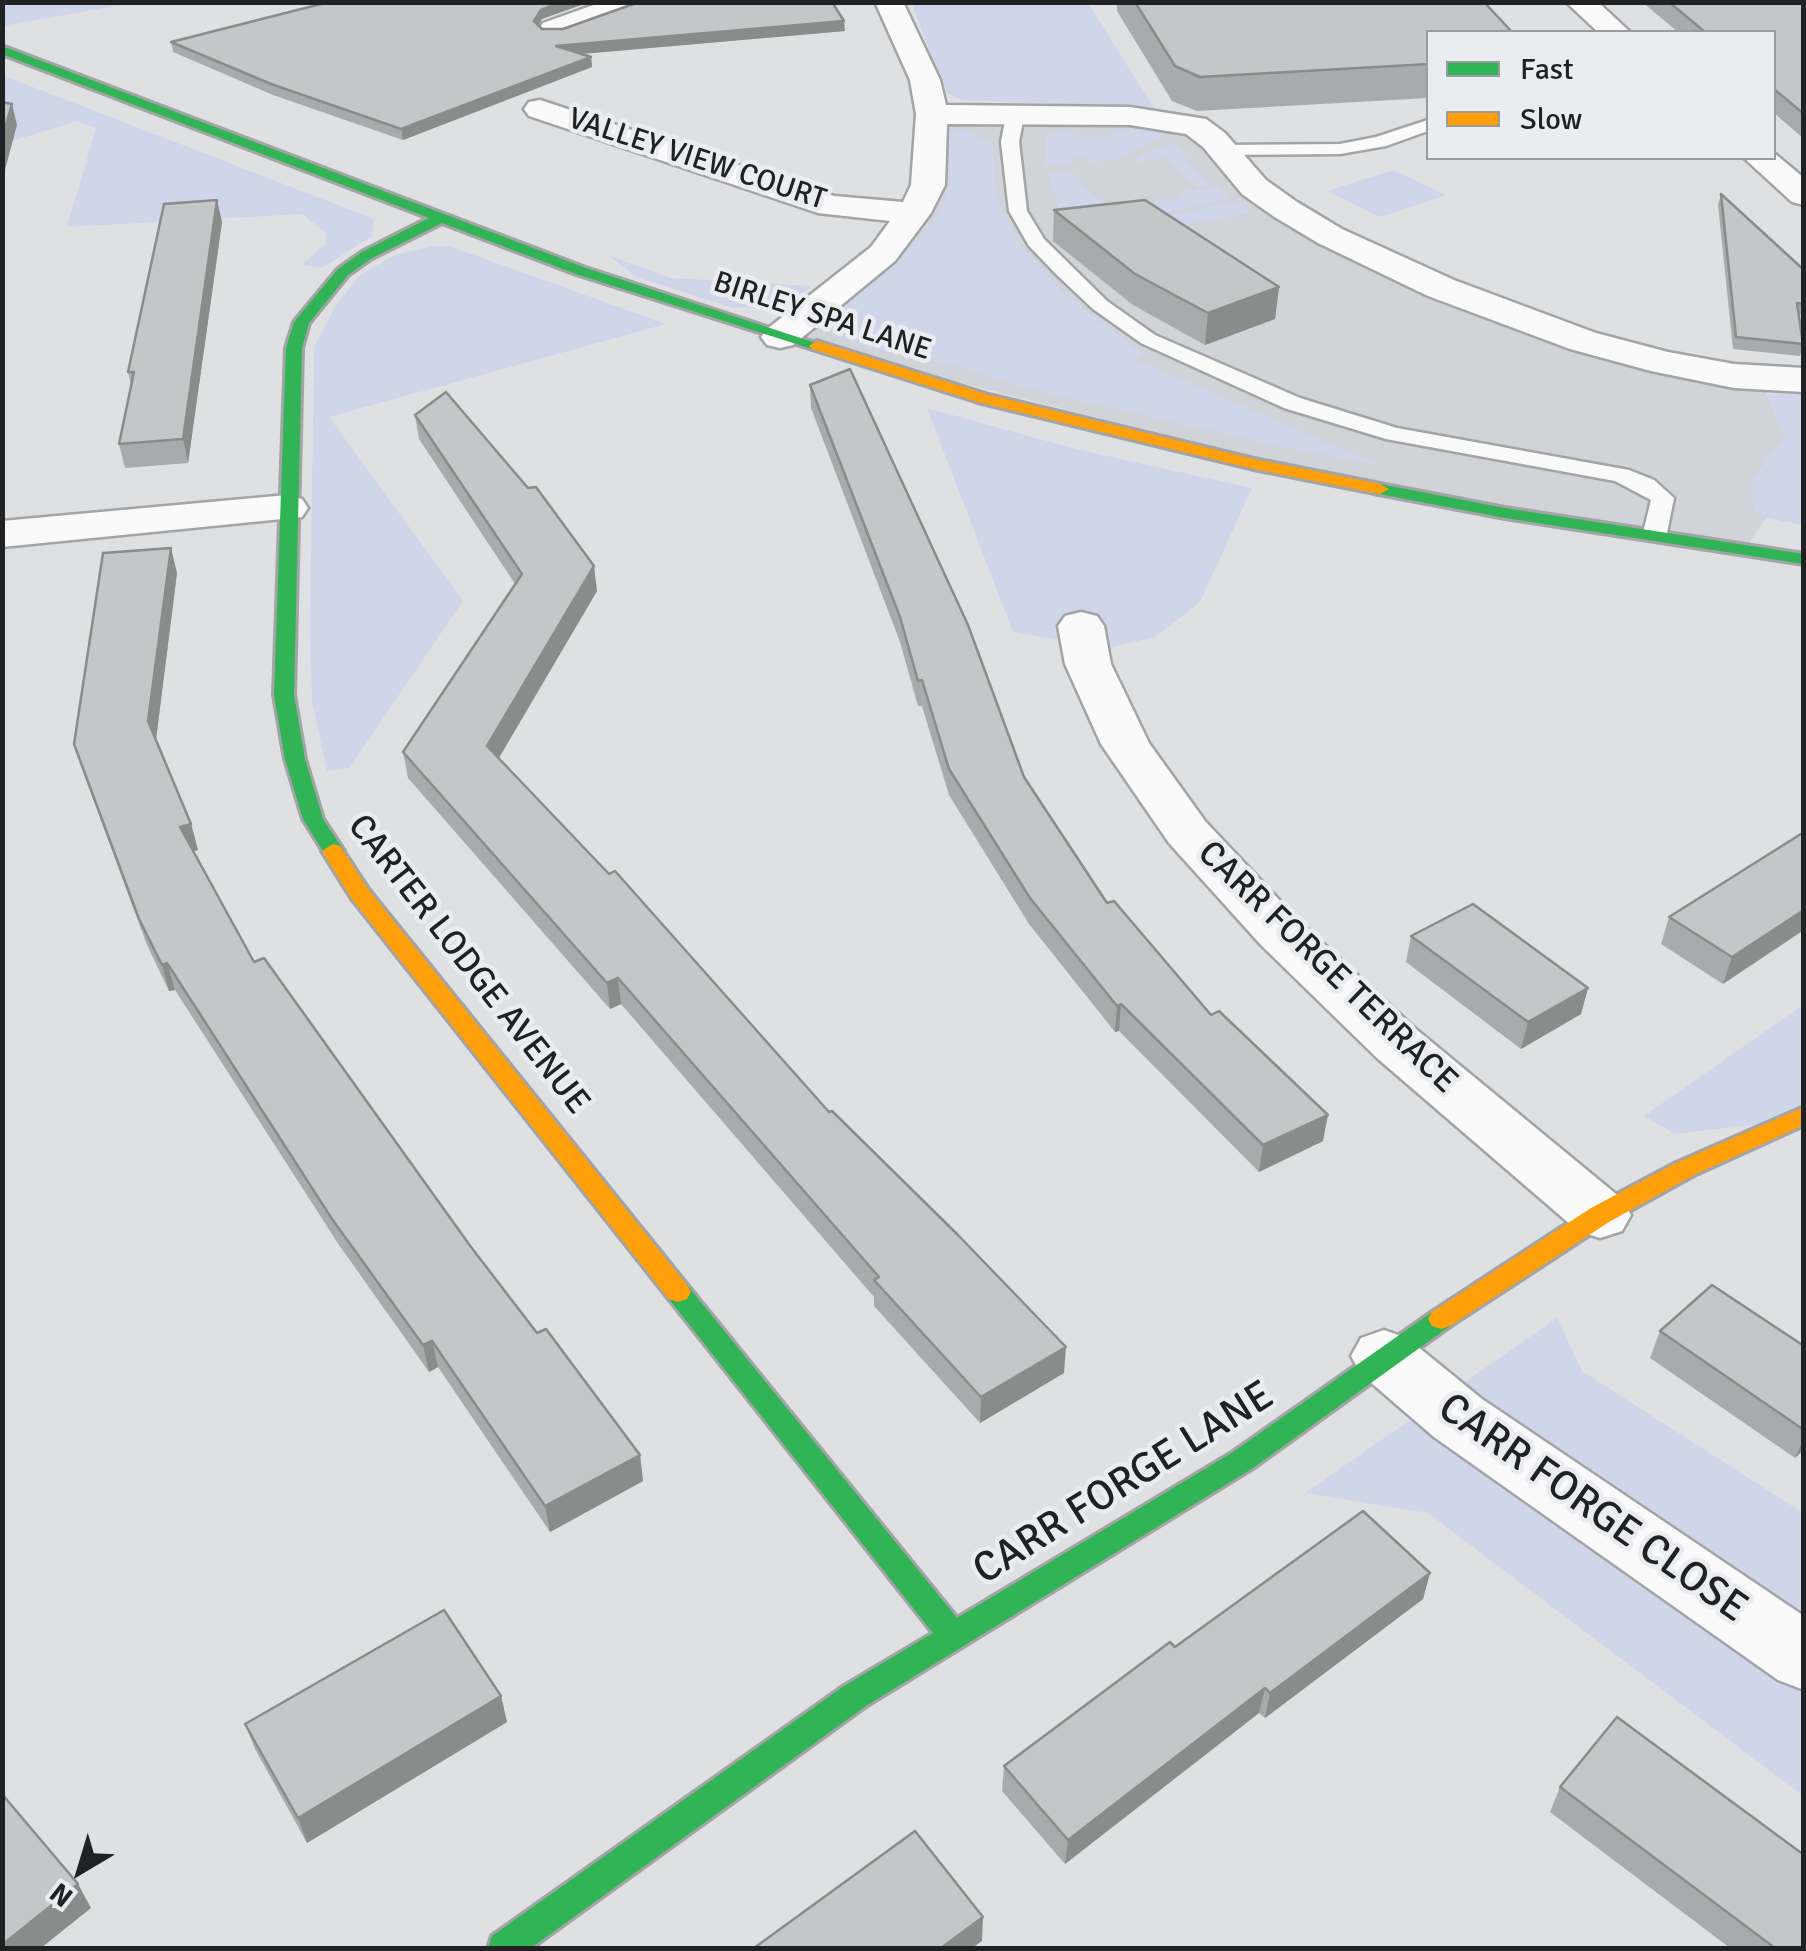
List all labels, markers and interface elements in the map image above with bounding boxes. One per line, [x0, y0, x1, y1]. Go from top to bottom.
legend [1426, 30, 1776, 160]
text: Fast [1520, 51, 1573, 88]
street label: VALLEY VIEW COURT [564, 101, 830, 219]
text: Slow [1520, 101, 1582, 138]
street label: BIRLEY SPA LANE [709, 265, 935, 369]
street label: CARTER LODGE AVENUE [338, 807, 598, 1123]
street label: CARR FORGE TERRACE [1188, 833, 1466, 1103]
street label: CARR FORGE LANE [965, 1371, 1283, 1597]
street label: CARR FORGE CLOSE [1428, 1384, 1756, 1634]
north arrow [30, 1821, 130, 1921]
text: N [43, 1875, 80, 1914]

